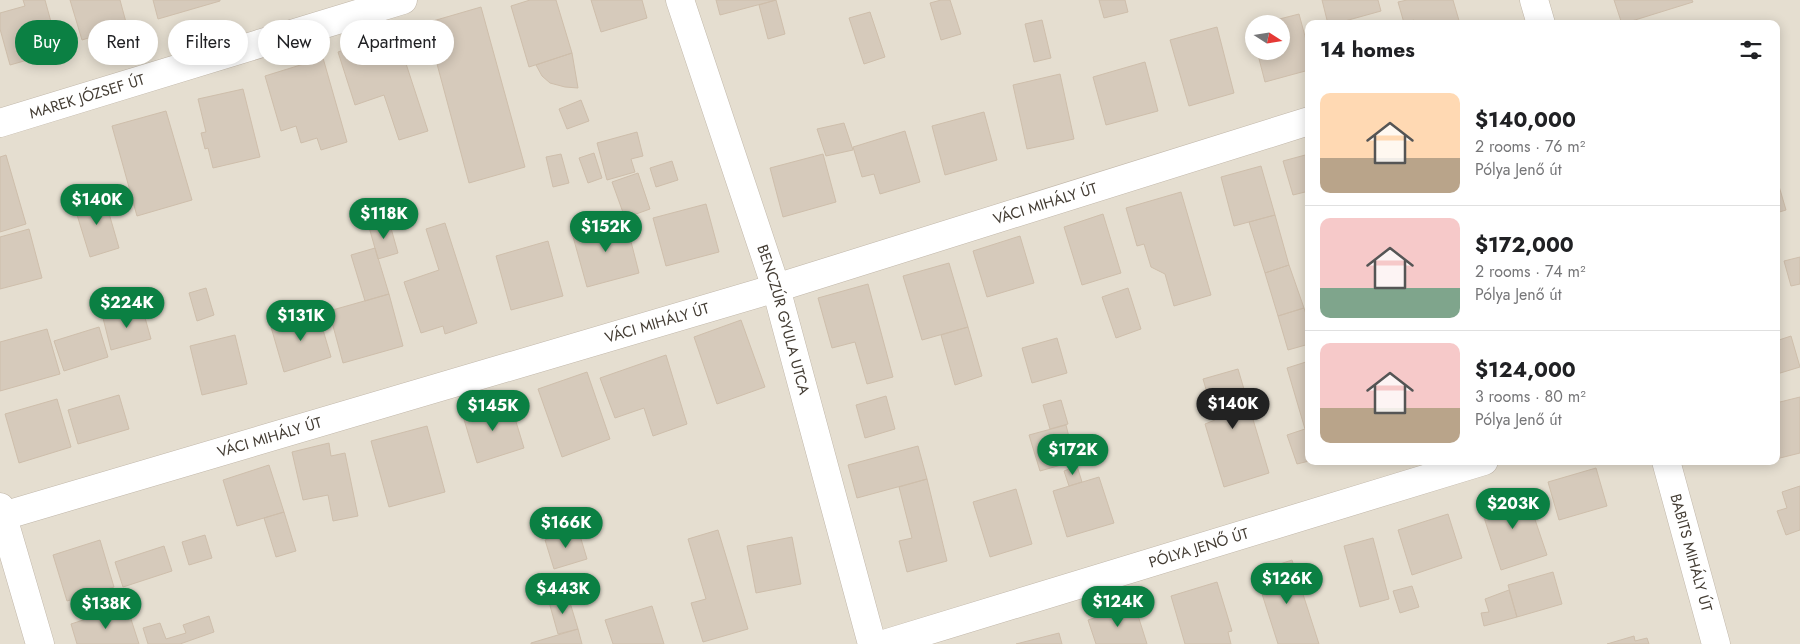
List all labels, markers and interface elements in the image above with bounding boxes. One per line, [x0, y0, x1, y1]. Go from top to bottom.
north arrow [1245, 15, 1290, 60]
map controls [1245, 15, 1290, 60]
chip: Buy [15, 20, 78, 65]
chip: Rent [88, 20, 158, 65]
chip: Filters [168, 20, 248, 65]
chip: New [258, 20, 330, 65]
chip: Apartment [340, 20, 454, 65]
text: 14 homes [1320, 35, 1415, 65]
icon: filters [1737, 36, 1765, 64]
street label: MAREK JÓZSEF ÚT [27, 68, 148, 124]
text: $140,000 [1475, 105, 1576, 135]
icon: home [1360, 113, 1420, 173]
text: 2 rooms · 76 m² [1475, 135, 1585, 158]
text: Pólya Jenő út [1475, 158, 1562, 181]
street label: VÁCI MIHÁLY ÚT [990, 177, 1100, 230]
pin: $140K [62, 184, 132, 226]
text: $140K [71, 188, 123, 211]
pin: $118K [349, 198, 419, 240]
text: $118K [360, 202, 408, 225]
pin: $152K [571, 210, 641, 253]
text: $152K [581, 215, 631, 238]
text: $172,000 [1475, 230, 1574, 260]
icon: home [1360, 238, 1420, 298]
street label: BENCZÚR GYULA UTCA [751, 242, 815, 397]
text: 2 rooms · 74 m² [1475, 260, 1586, 283]
text: Pólya Jenő út [1475, 283, 1562, 306]
pin: $224K [92, 286, 162, 329]
text: $224K [100, 291, 154, 314]
street label: VÁCI MIHÁLY ÚT [602, 297, 712, 349]
pin: $131K [266, 300, 336, 342]
text: $131K [277, 304, 325, 327]
text: $124,000 [1475, 355, 1576, 385]
icon: home [1360, 363, 1420, 423]
text: 3 rooms · 80 m² [1475, 385, 1586, 408]
pin: $140K [1198, 388, 1268, 430]
pin: $145K [458, 390, 528, 432]
text: $140K [1207, 392, 1259, 415]
text: $145K [468, 394, 518, 417]
text: Pólya Jenő út [1475, 408, 1562, 431]
street label: VÁCI MIHÁLY ÚT [215, 412, 324, 463]
pin: $172K [1038, 434, 1108, 476]
text: $172K [1048, 438, 1098, 461]
pin: $203K [1478, 488, 1548, 530]
street label: BABITS MIHÁLY ÚT [1664, 491, 1718, 614]
text: $203K [1487, 492, 1539, 515]
pin: $166K [531, 506, 601, 549]
text: $166K [541, 511, 591, 534]
street label: PÓLYA JENŐ ÚT [1146, 522, 1251, 574]
pin: $126K [1252, 562, 1322, 605]
text: $126K [1262, 567, 1312, 590]
pin: $443K [528, 572, 598, 615]
text: $443K [536, 577, 590, 600]
pin: $124K [1083, 586, 1153, 628]
pin: $138K [71, 588, 141, 630]
text: $124K [1093, 590, 1143, 613]
text: $138K [81, 592, 131, 615]

